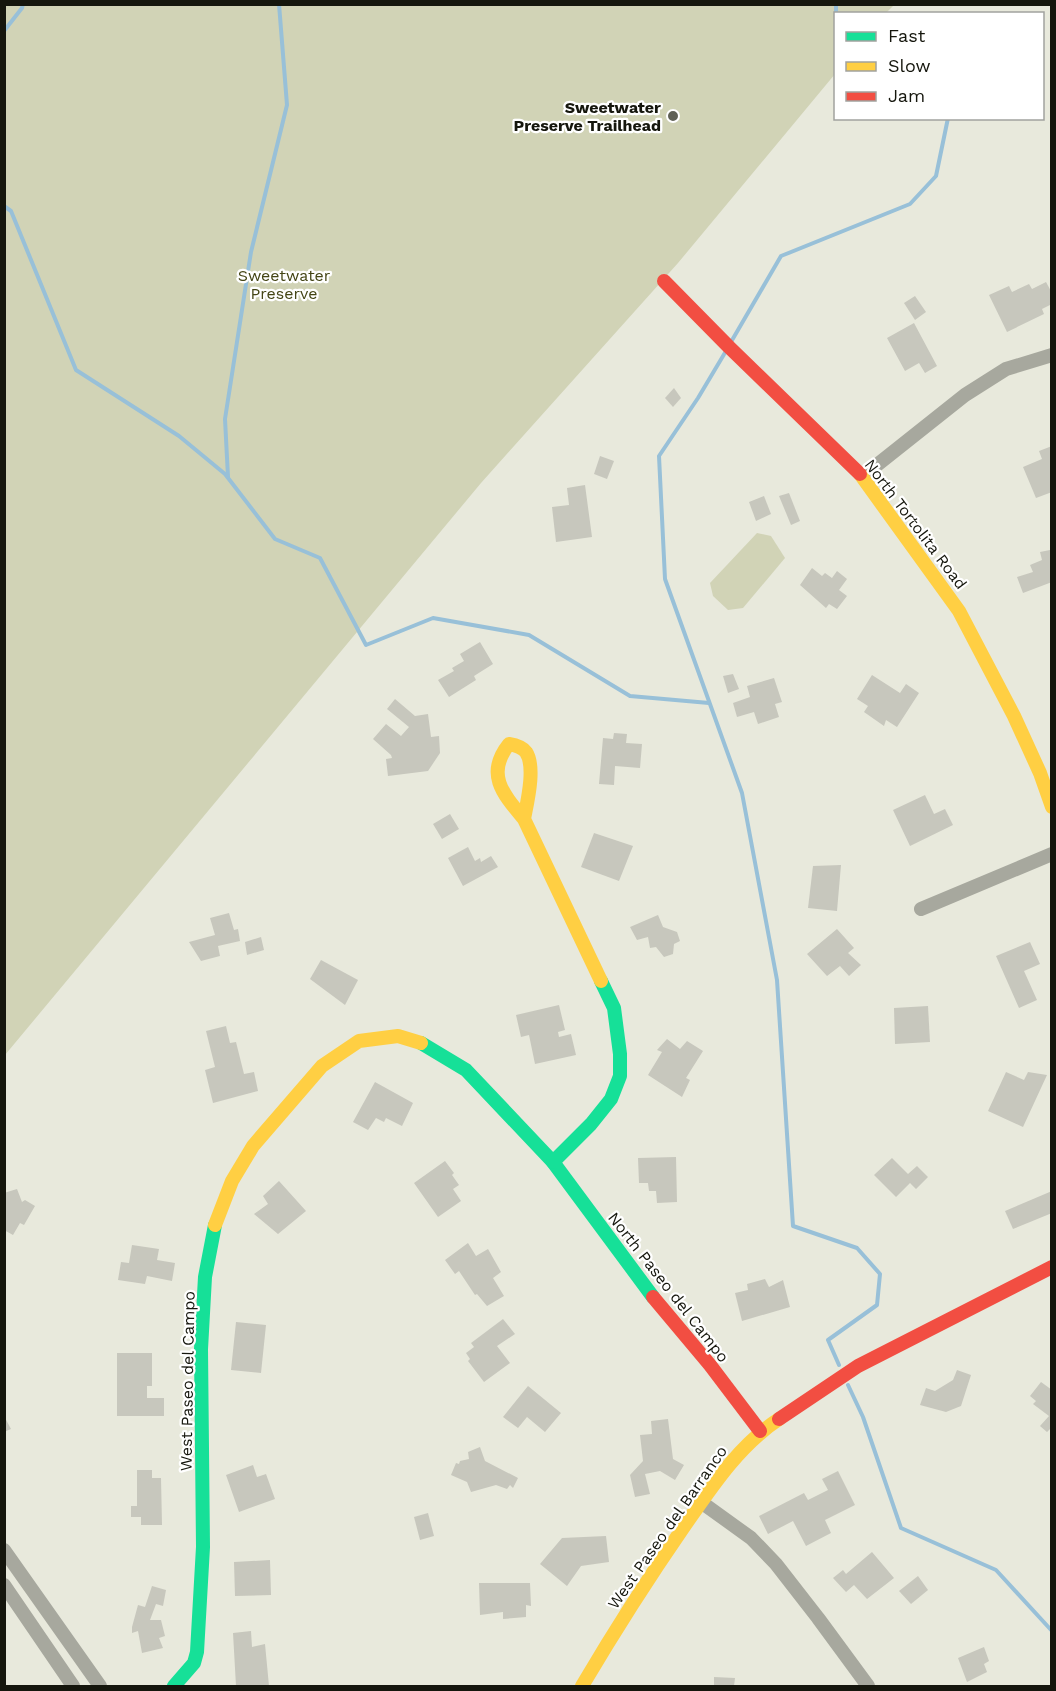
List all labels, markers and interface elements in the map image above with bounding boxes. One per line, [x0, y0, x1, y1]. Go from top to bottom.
legend [834, 12, 1044, 120]
text: Fast [888, 25, 926, 46]
text: Slow [888, 55, 931, 76]
text: Jam [888, 85, 925, 106]
place label: Sweetwater Preserve Trailhead [513, 98, 661, 135]
marker: Sweetwater Preserve Trailhead [666, 109, 680, 123]
park label: Sweetwater Preserve [238, 266, 331, 303]
street label: North Tortolita Road [861, 456, 971, 593]
street label: North Paseo del Campo [604, 1209, 733, 1366]
street label: West Paseo del Campo [176, 1291, 199, 1471]
street label: West Paseo del Barranco [604, 1442, 731, 1613]

